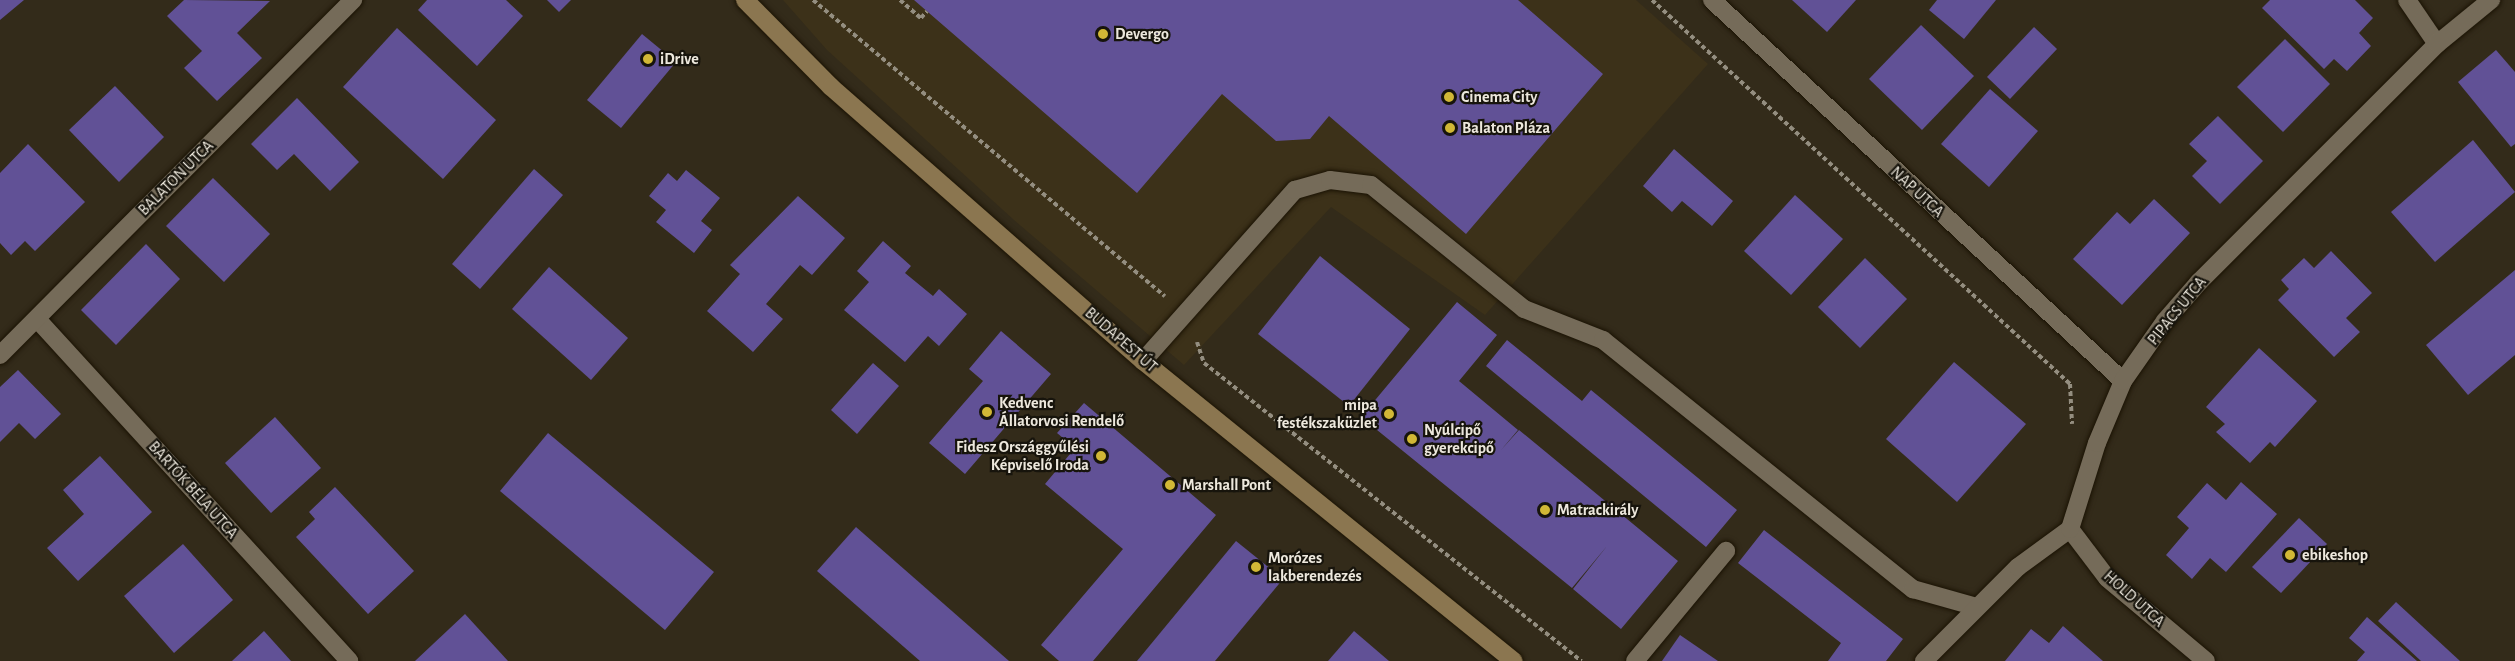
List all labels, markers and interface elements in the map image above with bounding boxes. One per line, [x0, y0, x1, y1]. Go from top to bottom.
place label: Devergo [1115, 24, 1169, 44]
marker: Devergo [1096, 27, 1110, 41]
place label: iDrive [660, 49, 699, 69]
marker: iDrive [641, 52, 655, 66]
place label: Cinema City [1461, 87, 1537, 107]
marker: Cinema City [1442, 90, 1456, 104]
place label: Balaton Pláza [1462, 118, 1550, 138]
marker: Balaton Pláza [1443, 121, 1457, 135]
street label: BALATON UTCA [134, 136, 218, 220]
street label: NAP UTCA [1886, 163, 1948, 221]
street label: PIPACS UTCA [2144, 273, 2210, 349]
street label: BUDAPEST ÚT [1081, 303, 1161, 377]
place label: Kedvenc Állatorvosi Rendelő [999, 393, 1124, 431]
place label: mipa festékszaküzlet [1277, 395, 1377, 433]
marker: Kedvenc Állatorvosi Rendelő [980, 405, 994, 419]
marker: mipa festékszaküzlet [1382, 407, 1396, 421]
place label: Nyúlcipő gyerekcipő [1424, 420, 1494, 458]
marker: Nyúlcipő gyerekcipő [1405, 432, 1419, 446]
street label: BARTÓK BÉLA UTCA [144, 437, 242, 543]
place label: Fidesz Országgyűlési Képviselő Iroda [956, 437, 1089, 475]
marker: Fidesz Országgyűlési Képviselő Iroda [1094, 449, 1108, 463]
place label: Marshall Pont [1182, 475, 1271, 495]
marker: Marshall Pont [1163, 478, 1177, 492]
place label: Matrackirály [1557, 500, 1638, 520]
marker: Matrackirály [1538, 503, 1552, 517]
place label: ebikeshop [2302, 545, 2368, 565]
place label: Morózes lakberendezés [1268, 548, 1362, 586]
marker: ebikeshop [2283, 548, 2297, 562]
marker: Morózes lakberendezés [1249, 560, 1263, 574]
street label: HOLD UTCA [2100, 567, 2168, 631]

